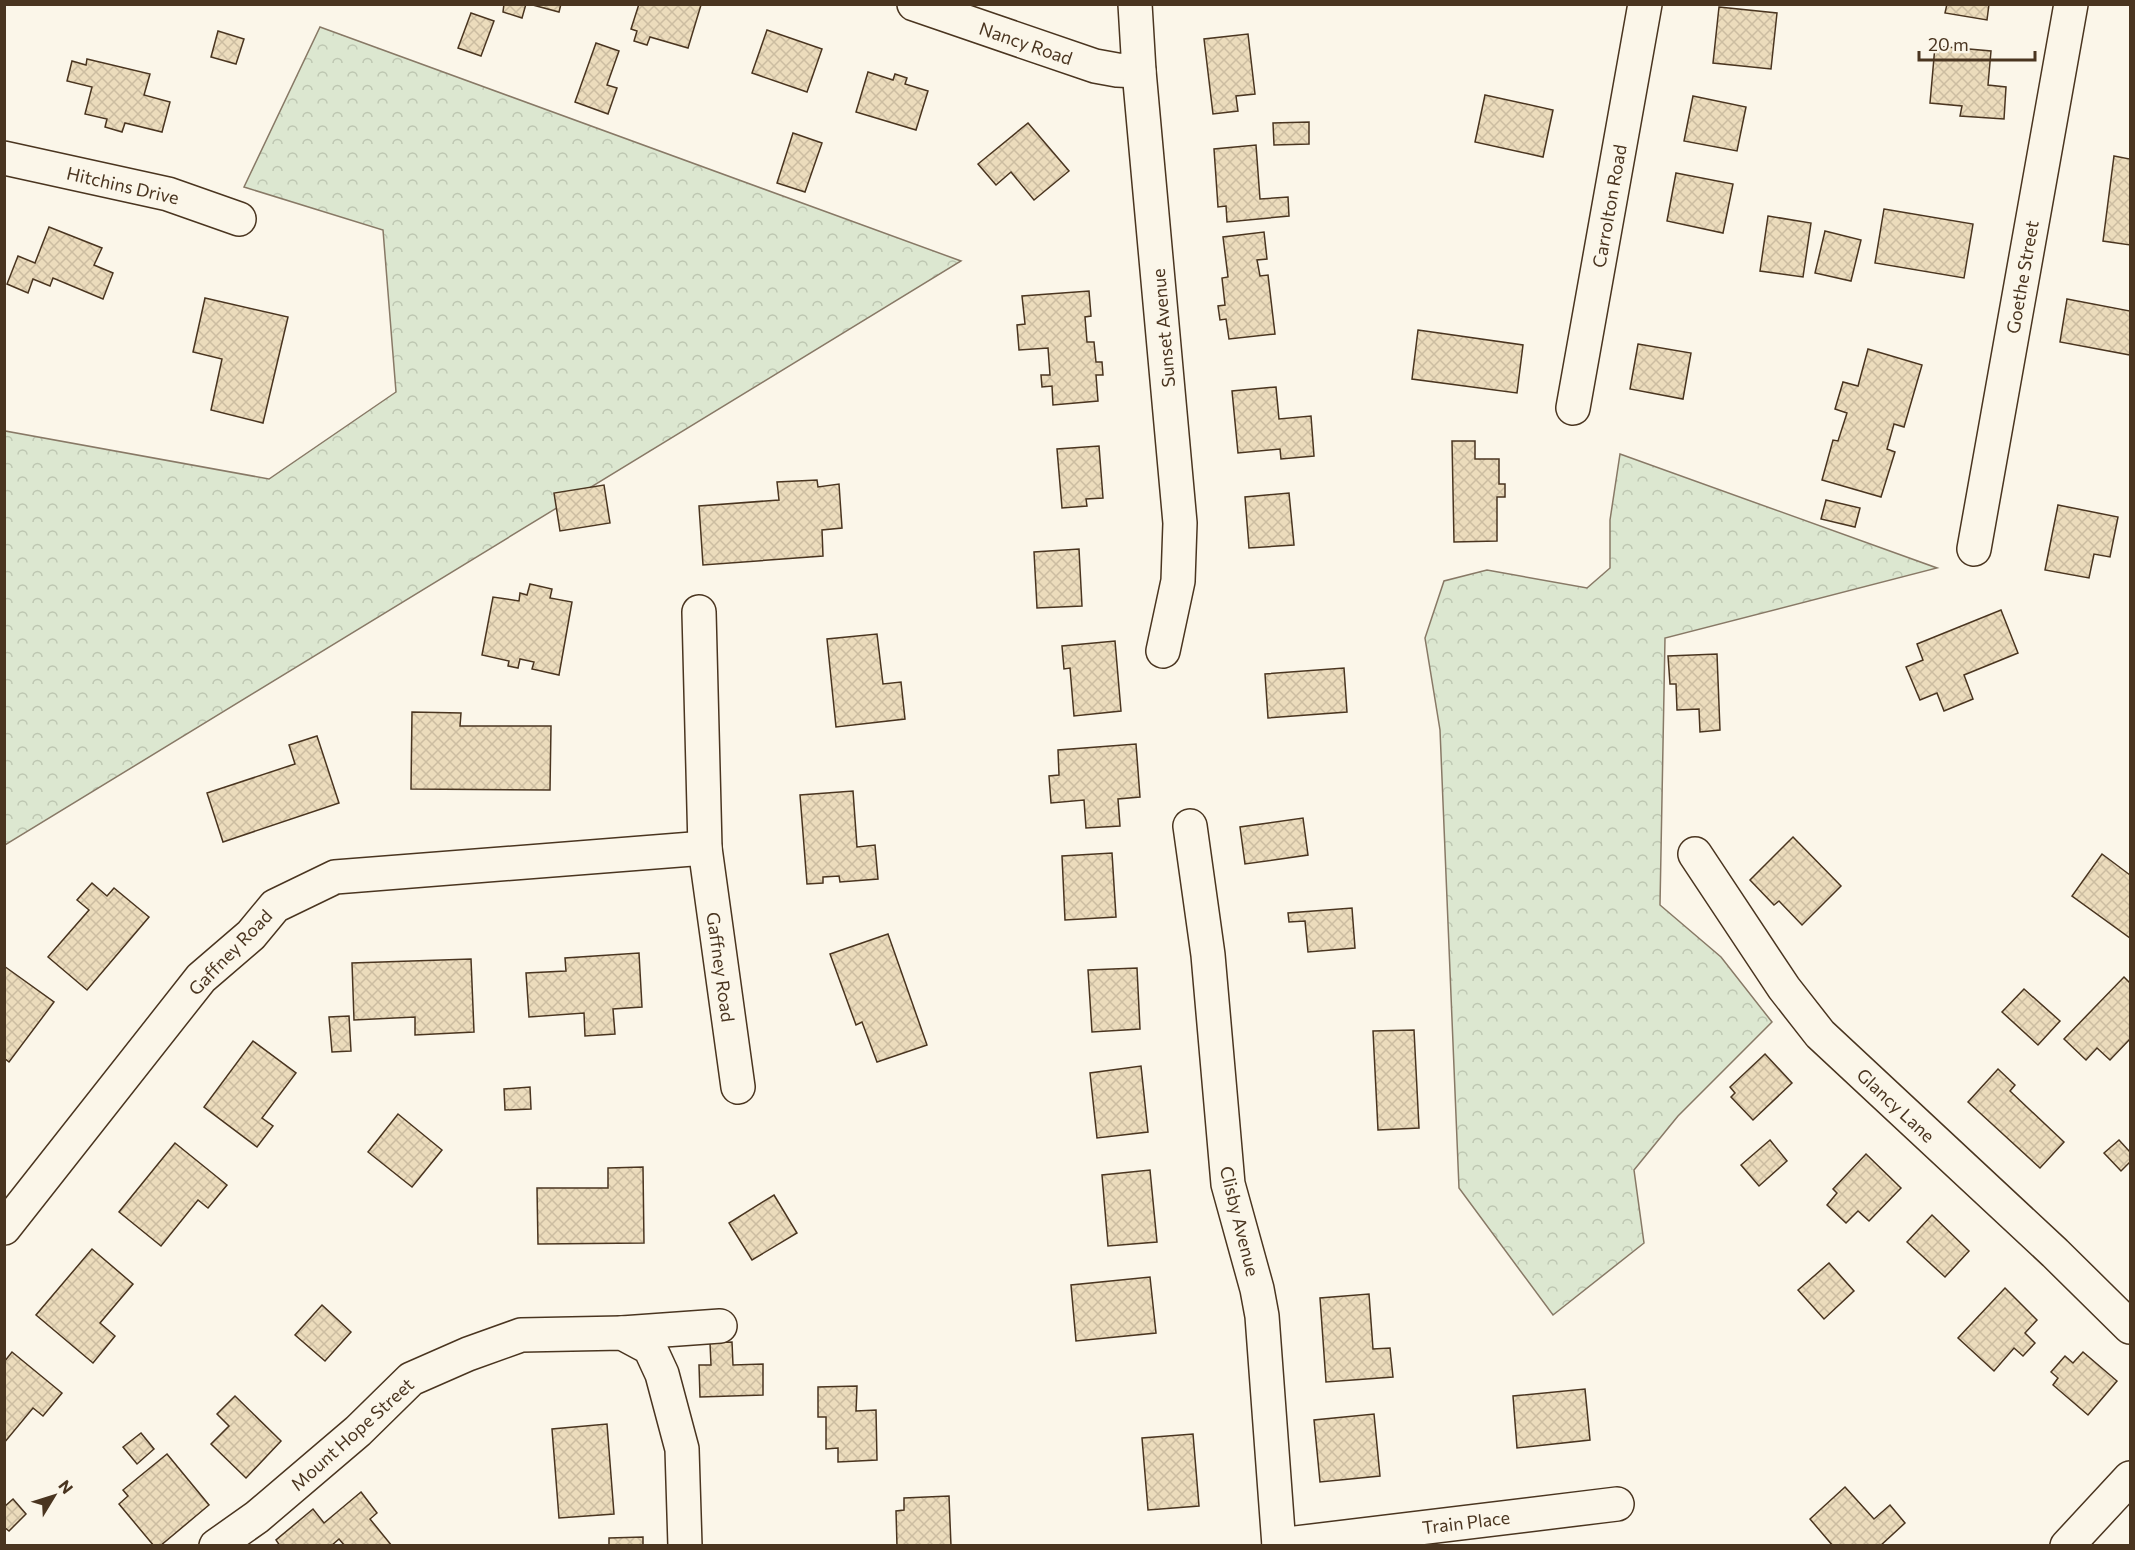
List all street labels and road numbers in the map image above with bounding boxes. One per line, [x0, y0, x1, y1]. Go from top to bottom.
street label: Nancy Road [977, 17, 1075, 69]
street label: Carrolton Road [1587, 143, 1631, 269]
street label: Hitchins Drive [65, 161, 181, 209]
street label: Goethe Street [2001, 219, 2043, 335]
street label: Sunset Avenue [1147, 268, 1179, 388]
street label: Gaffney Road [184, 905, 276, 999]
street label: Gaffney Road [702, 911, 740, 1023]
street label: Glancy Lane [1852, 1063, 1940, 1147]
street label: Clisby Avenue [1216, 1164, 1264, 1278]
street label: Mount Hope Street [286, 1373, 418, 1495]
street label: Train Place [1421, 1506, 1511, 1538]

